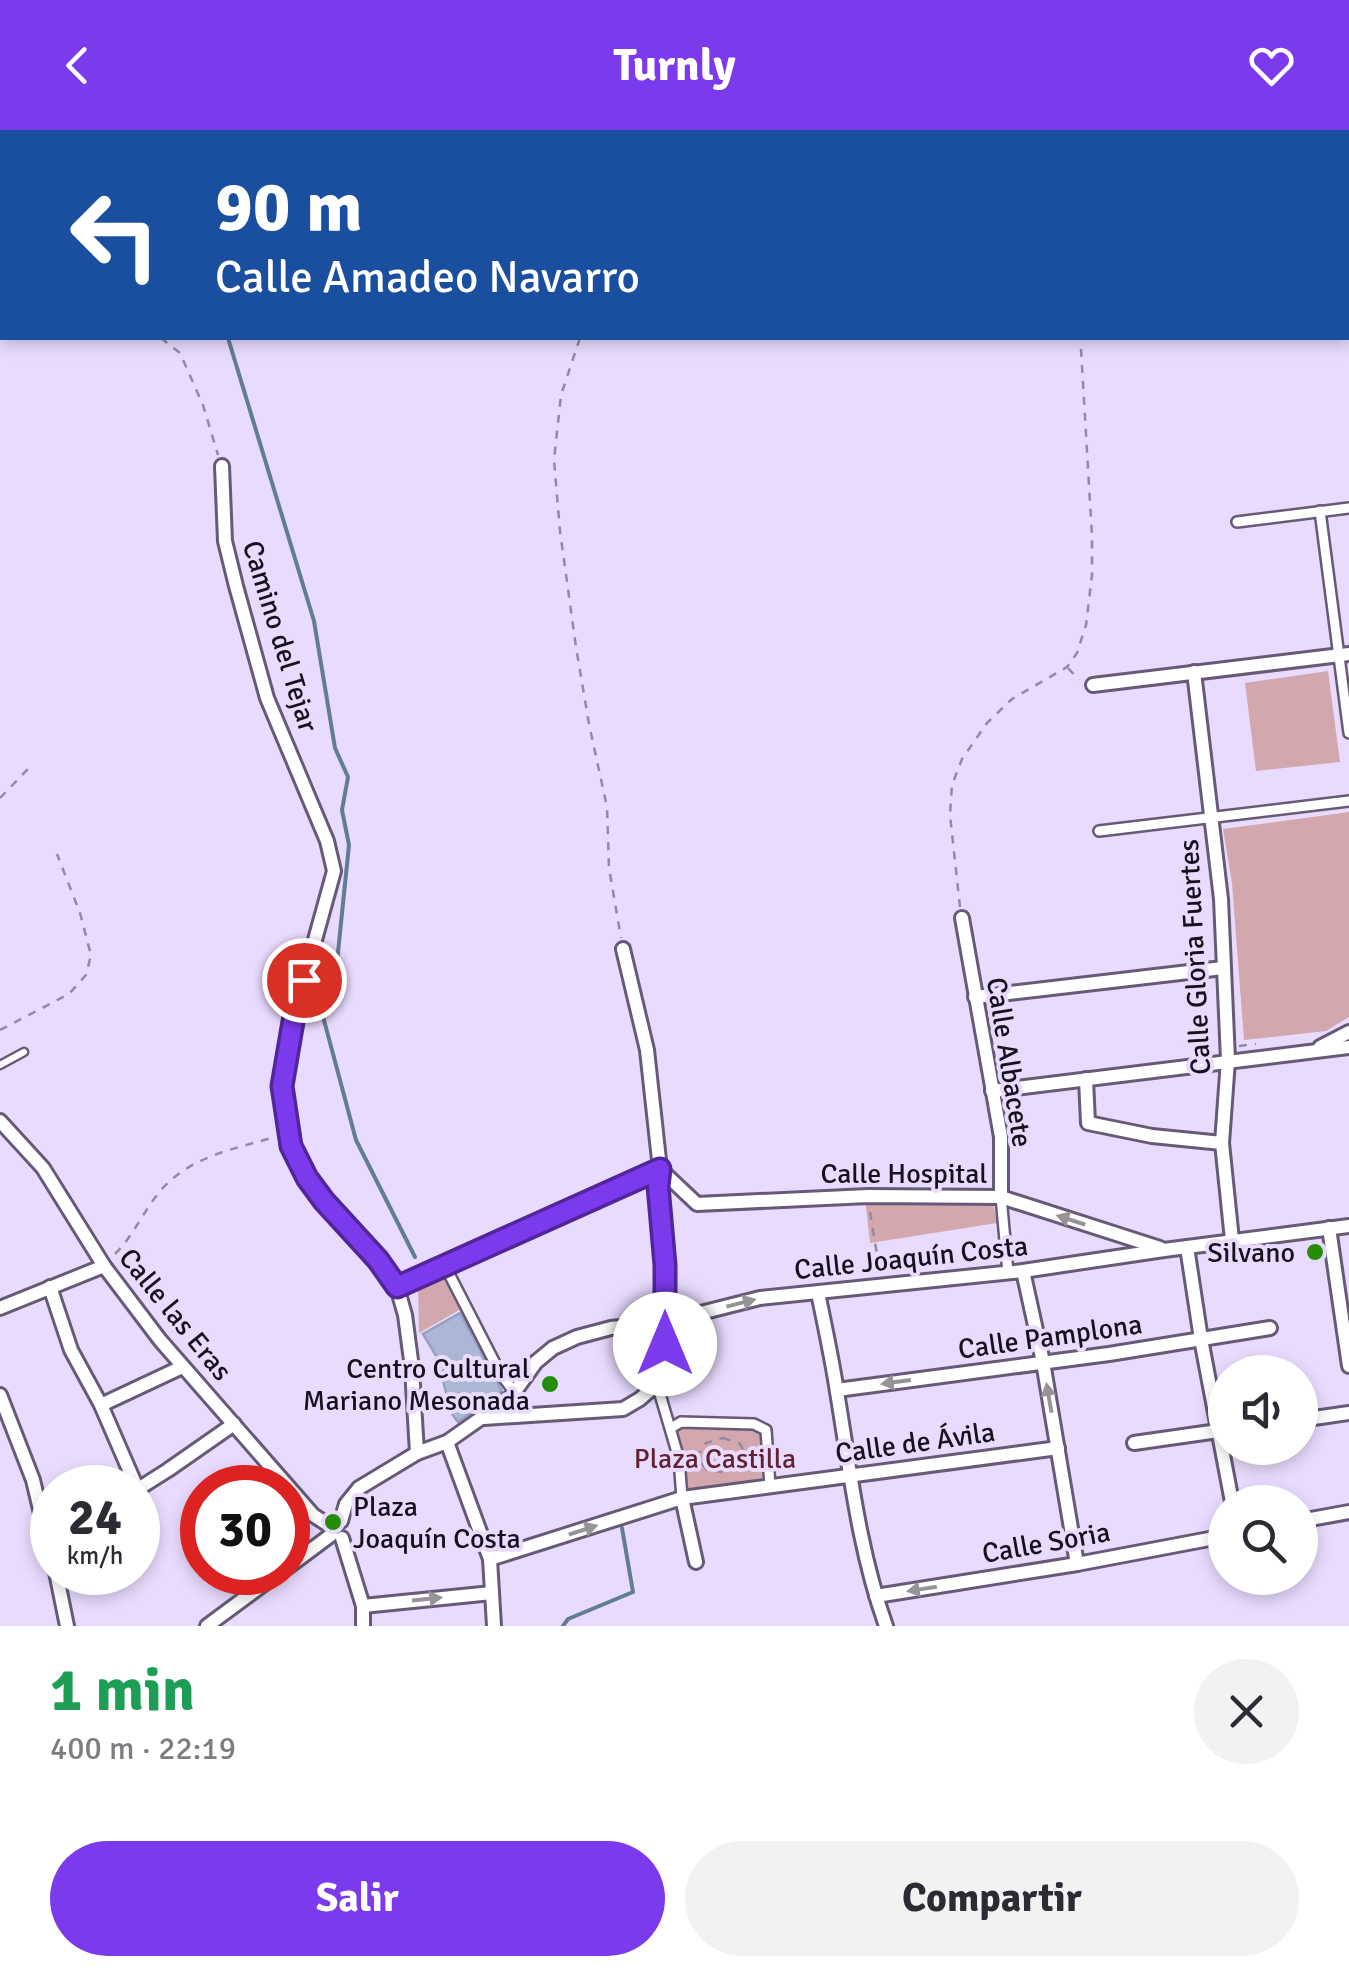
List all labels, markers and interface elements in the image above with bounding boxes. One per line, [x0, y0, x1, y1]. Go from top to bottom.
icon: back [50, 38, 105, 93]
text: Turnly [613, 38, 736, 93]
icon: heart [1244, 38, 1299, 93]
text: 90 m [215, 164, 363, 250]
icon: left [50, 170, 180, 300]
text: Calle Amadeo Navarro [215, 250, 640, 305]
street label: Camino del Tejar [235, 537, 325, 736]
street label: Calle Gloria Fuertes [1172, 838, 1218, 1076]
pin [262, 938, 347, 1023]
icon: arrive [277, 953, 332, 1008]
street label: Calle Albacete [979, 975, 1039, 1149]
street label: Calle Hospital [820, 1157, 988, 1191]
one-way arrow [1056, 1211, 1086, 1226]
street label: Calle Joaquín Costa [793, 1229, 1030, 1287]
place label: Silvano [1207, 1236, 1295, 1270]
marker: Silvano [1304, 1241, 1326, 1263]
street label: Calle las Eras [112, 1242, 239, 1388]
position arrow [613, 1292, 717, 1396]
one-way arrow [726, 1295, 757, 1310]
street label: Calle Pamplona [956, 1307, 1144, 1367]
place label: Centro Cultural Mariano Mesonada [303, 1352, 530, 1418]
map controls [1208, 1355, 1318, 1595]
button: sound [1208, 1355, 1318, 1465]
marker: Centro Cultural Mariano Mesonada [539, 1373, 561, 1395]
one-way arrow [880, 1374, 912, 1390]
one-way arrow [1041, 1382, 1056, 1414]
street label: Calle de Ávila [833, 1415, 997, 1471]
park label: Plaza Castilla [634, 1442, 796, 1476]
speed limit sign: 30 [180, 1465, 310, 1595]
button: search [1208, 1485, 1318, 1595]
text: 24 [68, 1487, 122, 1549]
place label: Plaza Joaquín Costa [353, 1490, 521, 1556]
marker: Plaza Joaquín Costa [322, 1511, 344, 1533]
street label: Calle Soria [979, 1515, 1113, 1571]
one-way arrow [568, 1521, 598, 1536]
text: km/h [67, 1540, 123, 1571]
one-way arrow [906, 1581, 937, 1597]
one-way arrow [412, 1591, 444, 1607]
text: 1 min [50, 1654, 195, 1728]
button: close [1194, 1659, 1299, 1764]
text: 400 m · 22:19 [50, 1729, 236, 1768]
button: Salir [50, 1841, 665, 1956]
button: Compartir [685, 1841, 1299, 1956]

